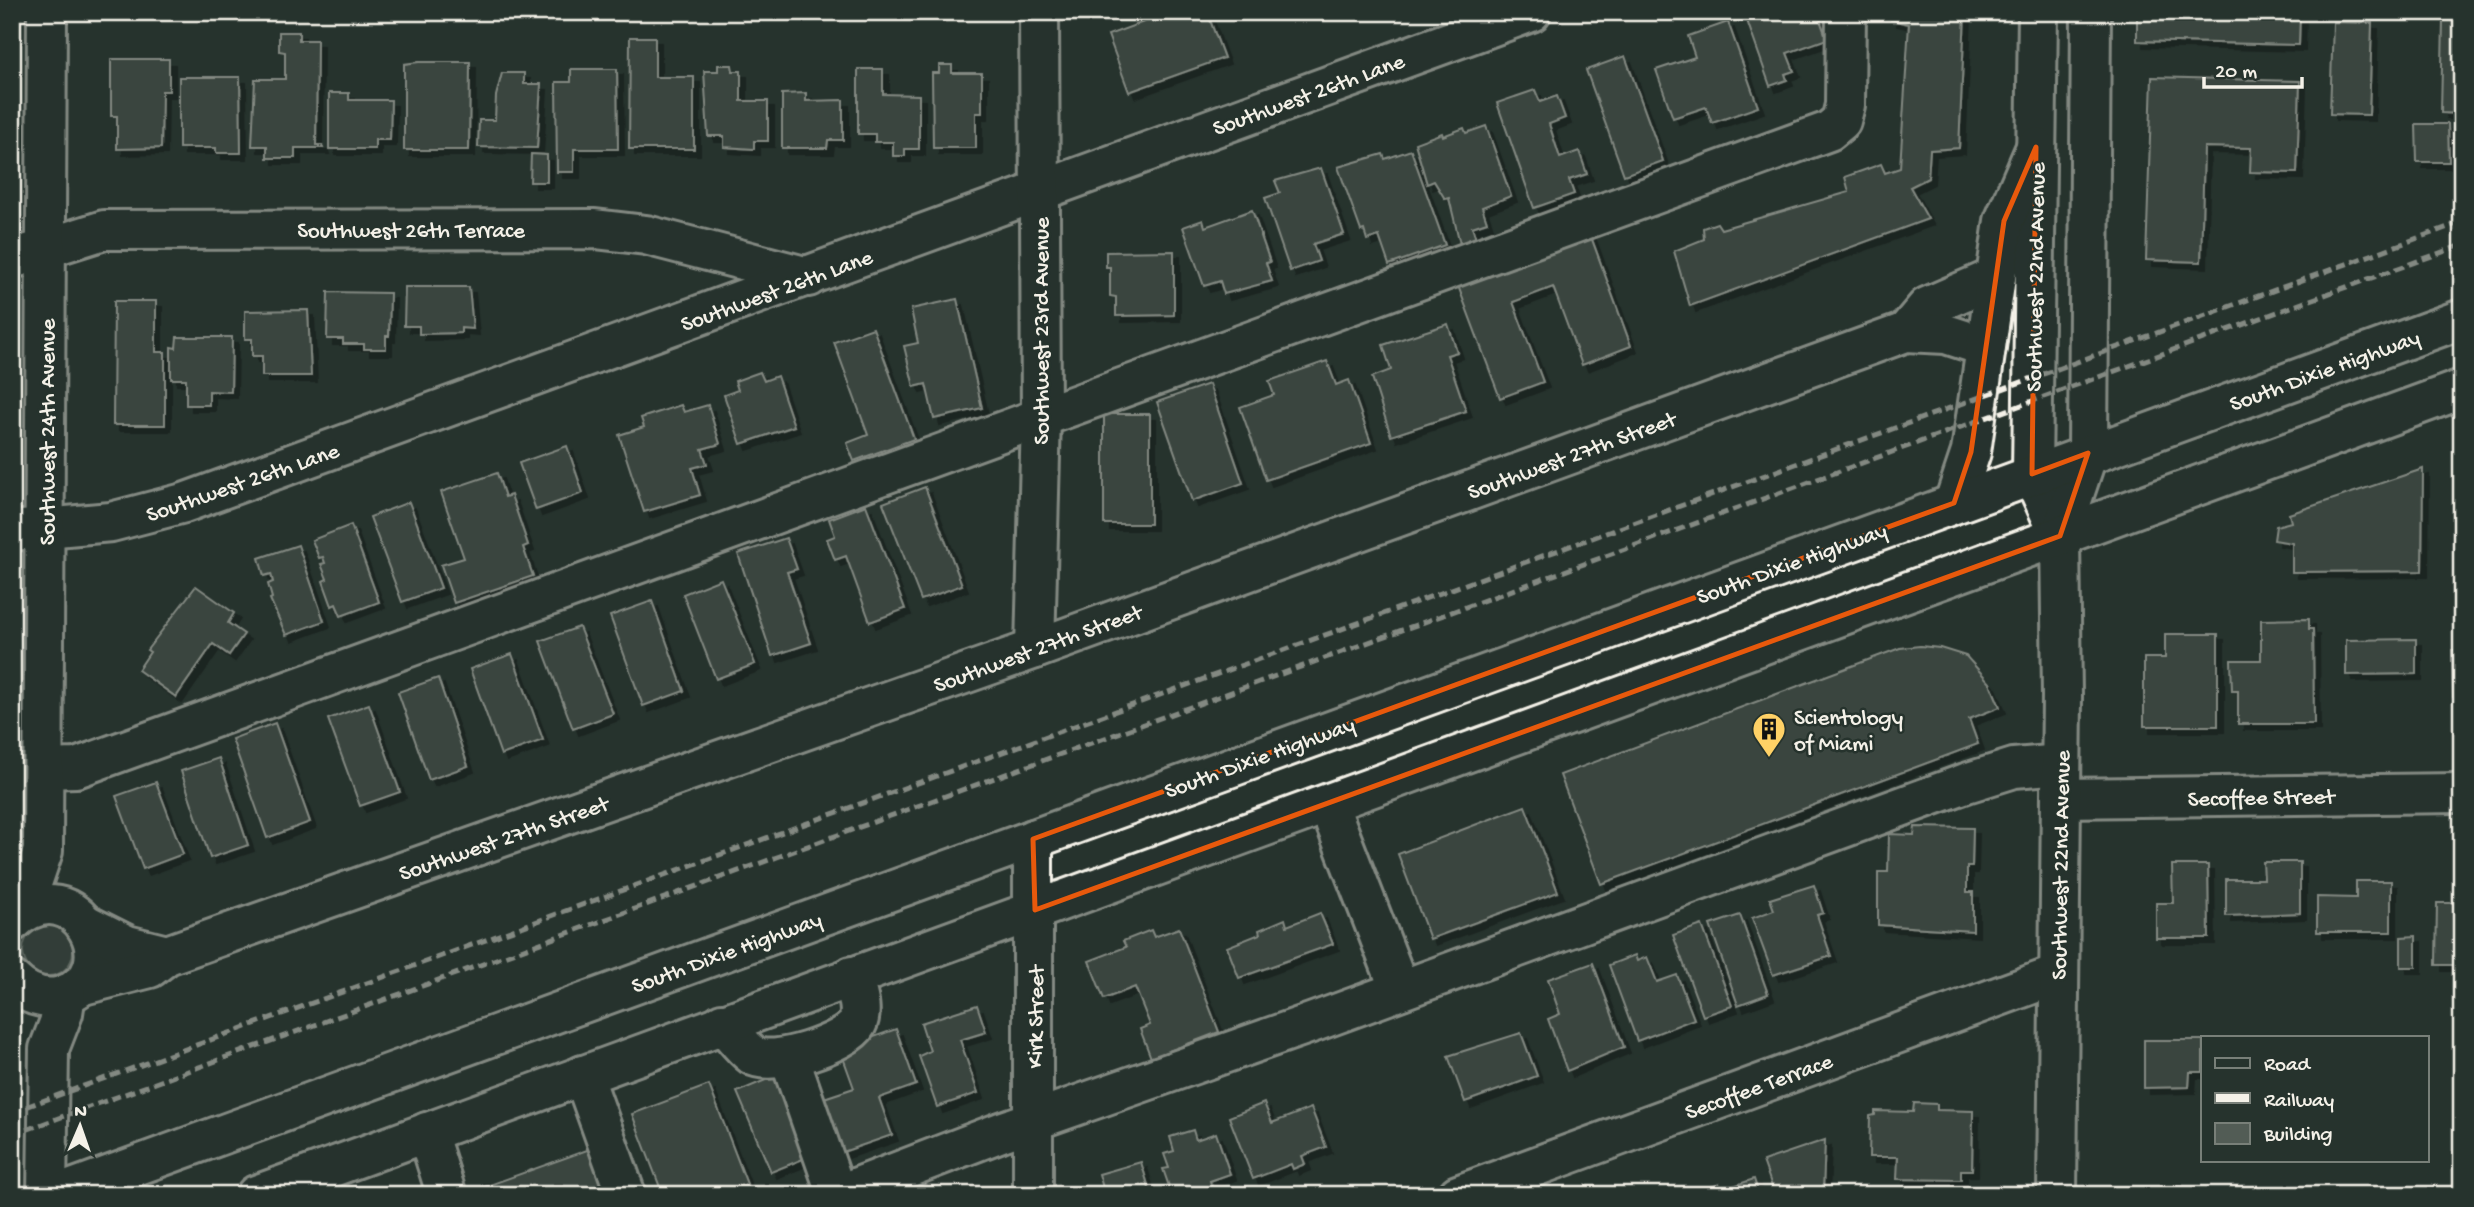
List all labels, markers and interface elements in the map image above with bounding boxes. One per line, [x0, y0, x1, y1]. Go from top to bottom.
scale bar [2204, 46, 2302, 90]
street label: Southwest 26th Lane [1210, 49, 1410, 144]
text: 20 m [2215, 61, 2257, 86]
street label: Southwest 22nd Avenue [2022, 161, 2053, 392]
street label: Southwest 23rd Avenue [1030, 216, 1057, 445]
street label: Southwest 26th Terrace [297, 219, 526, 246]
street label: Southwest 26th Lane [678, 245, 878, 340]
street label: Southwest 24th Avenue [36, 318, 63, 545]
street label: South Dixie Highway [2226, 325, 2424, 419]
street label: Southwest 27th Street [1464, 406, 1682, 508]
street label: Southwest 26th Lane [143, 438, 344, 530]
street label: South Dixie Highway [1693, 518, 1891, 612]
street label: Southwest 27th Street [930, 599, 1148, 701]
place label: Scientology of Miami [1794, 706, 1903, 759]
building icon: Scientology of Miami [1750, 710, 1788, 759]
street label: South Dixie Highway [1161, 712, 1359, 806]
street label: Southwest 22nd Avenue [2047, 749, 2078, 980]
street label: Secoffee Street [2187, 785, 2336, 814]
street label: Southwest 27th Street [396, 791, 614, 889]
street label: South Dixie Highway [628, 907, 826, 1001]
street label: Kirk Street [1023, 964, 1052, 1069]
legend [2201, 1036, 2428, 1162]
street label: Secoffee Terrace [1682, 1049, 1838, 1127]
text: Road [2264, 1054, 2312, 1079]
text: Railway [2264, 1090, 2334, 1115]
north arrow [46, 1092, 116, 1162]
text: N [74, 1101, 87, 1124]
text: Building [2263, 1124, 2333, 1149]

